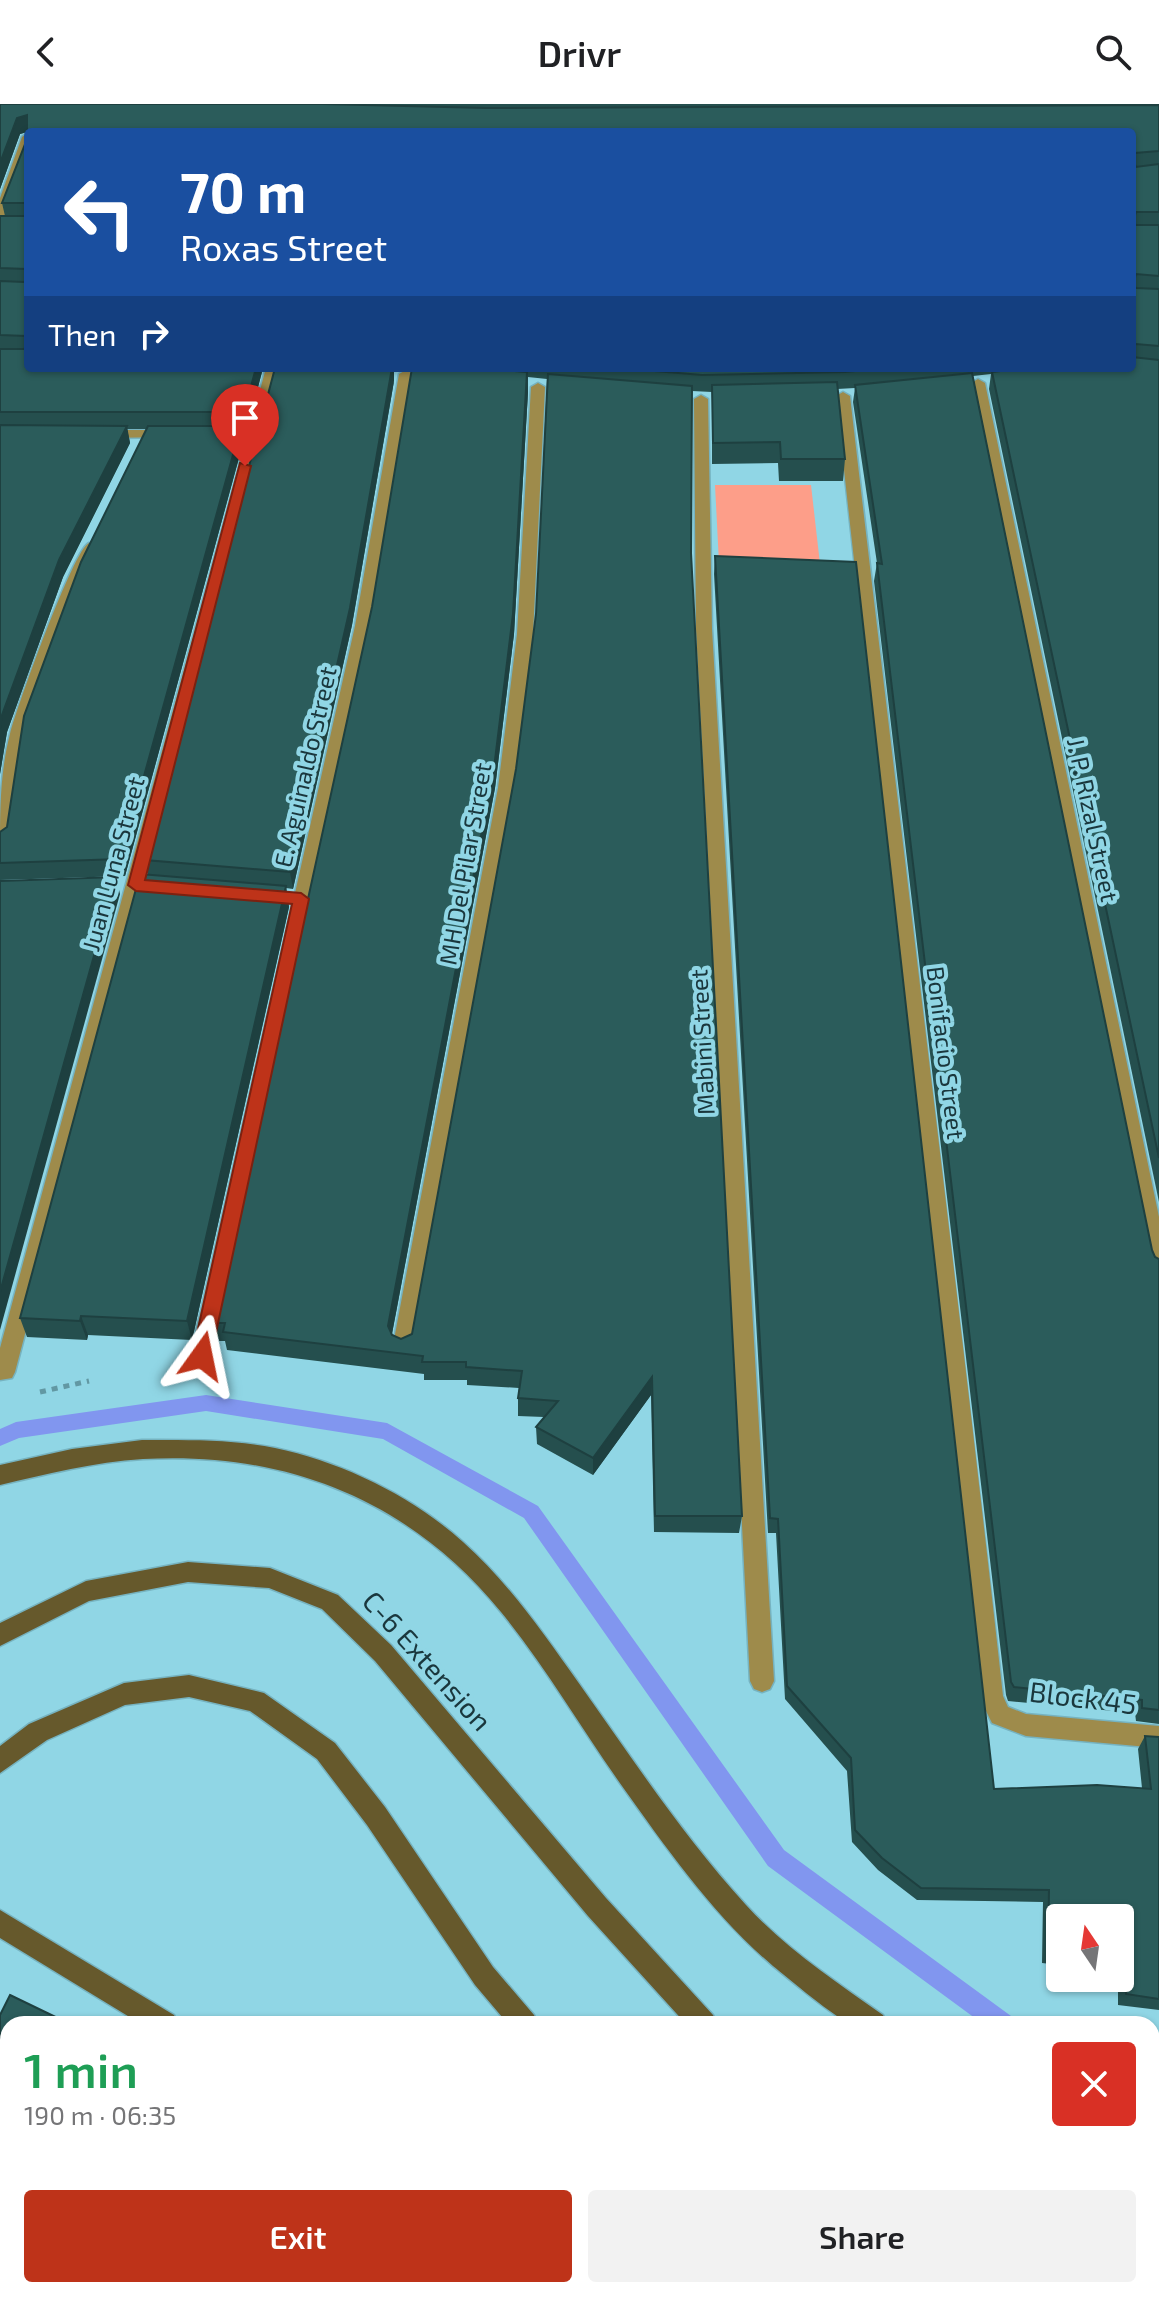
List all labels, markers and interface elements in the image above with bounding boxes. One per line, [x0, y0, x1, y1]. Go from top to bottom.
icon: back [24, 30, 68, 74]
icon: search [1091, 30, 1135, 74]
text: Drivr [538, 31, 621, 74]
text: 70 m [180, 157, 306, 224]
icon: left [48, 160, 152, 264]
text: Roxas Street [180, 225, 387, 268]
icon: right [132, 312, 176, 356]
text: Then [48, 316, 116, 352]
pin [211, 384, 279, 466]
icon: arrive [223, 396, 267, 440]
street label: E. Aguinaldo Street [267, 663, 342, 870]
street label: J. P. Rizal Street [1062, 735, 1125, 904]
street label: MH Del Pilar Street [432, 760, 497, 967]
street label: Juan Luna Street [75, 773, 150, 954]
street label: Bonifacio Street [921, 965, 971, 1141]
street label: Mabini Street [683, 969, 720, 1116]
position arrow [160, 1314, 244, 1398]
street label: C-6 Extension [356, 1583, 499, 1737]
street label: Block 45 [1028, 1674, 1139, 1720]
north arrow [1046, 1904, 1134, 1992]
map controls [1046, 1904, 1134, 1992]
text: 1 min [24, 2040, 138, 2098]
button: close [1052, 2042, 1136, 2126]
text: 190 m · 06:35 [24, 2099, 176, 2130]
button: Exit [24, 2190, 572, 2282]
button: Share [588, 2190, 1136, 2282]

